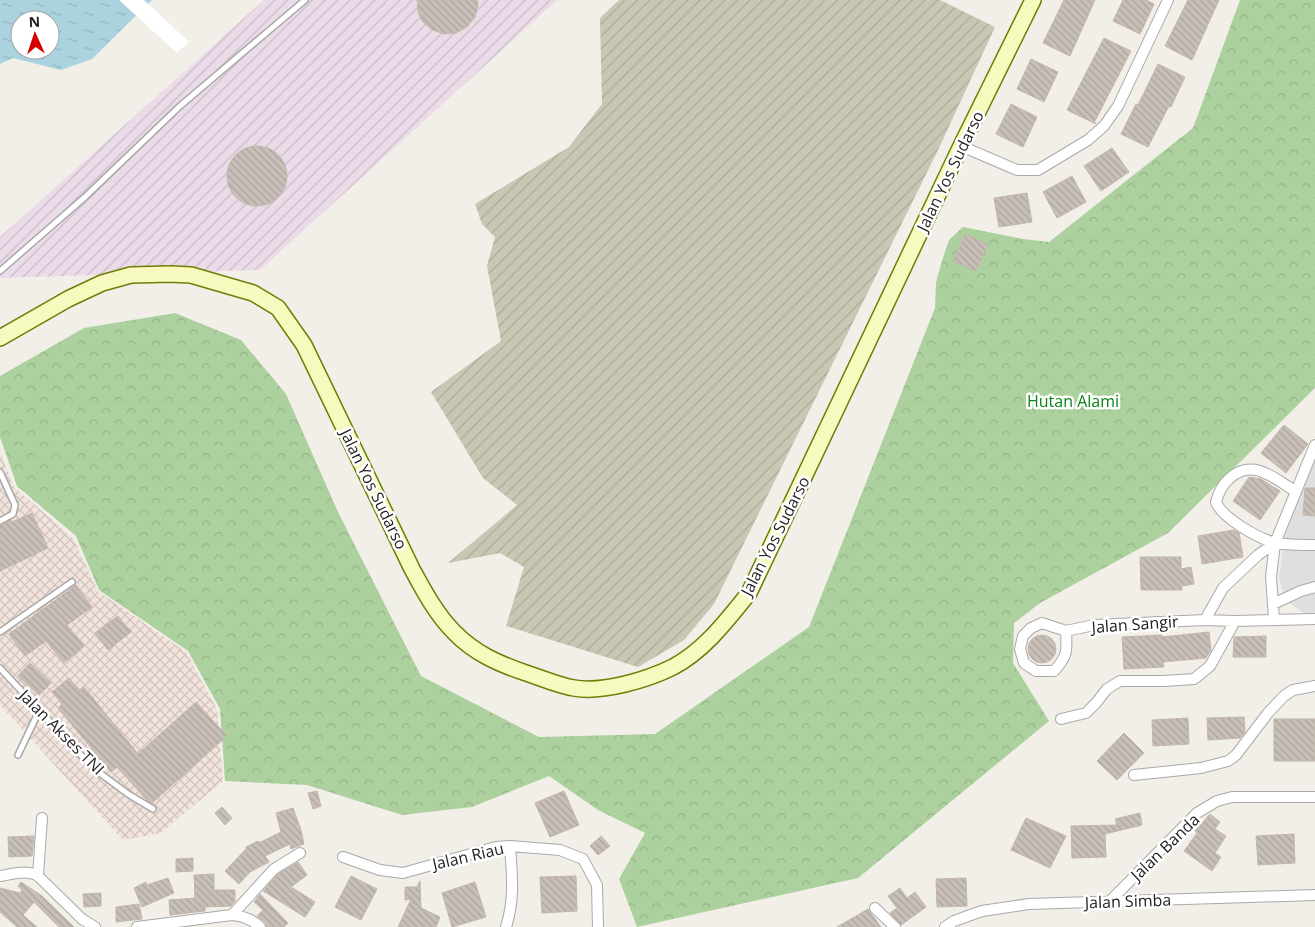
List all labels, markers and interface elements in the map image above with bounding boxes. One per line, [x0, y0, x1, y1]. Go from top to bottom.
north arrow [10, 10, 60, 60]
text: N [28, 12, 40, 31]
street label: Jalan Yos Sudarso [910, 107, 989, 237]
park label: Hutan Alami [1027, 390, 1119, 412]
street label: Jalan Yos Sudarso [334, 423, 413, 553]
street label: Jalan Yos Sudarso [734, 472, 815, 601]
street label: Jalan Sangir [1089, 610, 1180, 638]
street label: Jalan Akses TNI [13, 683, 109, 779]
street label: Jalan Banda [1124, 809, 1204, 887]
street label: Jalan Riau [428, 837, 506, 875]
street label: Jalan Simba [1082, 888, 1172, 914]

